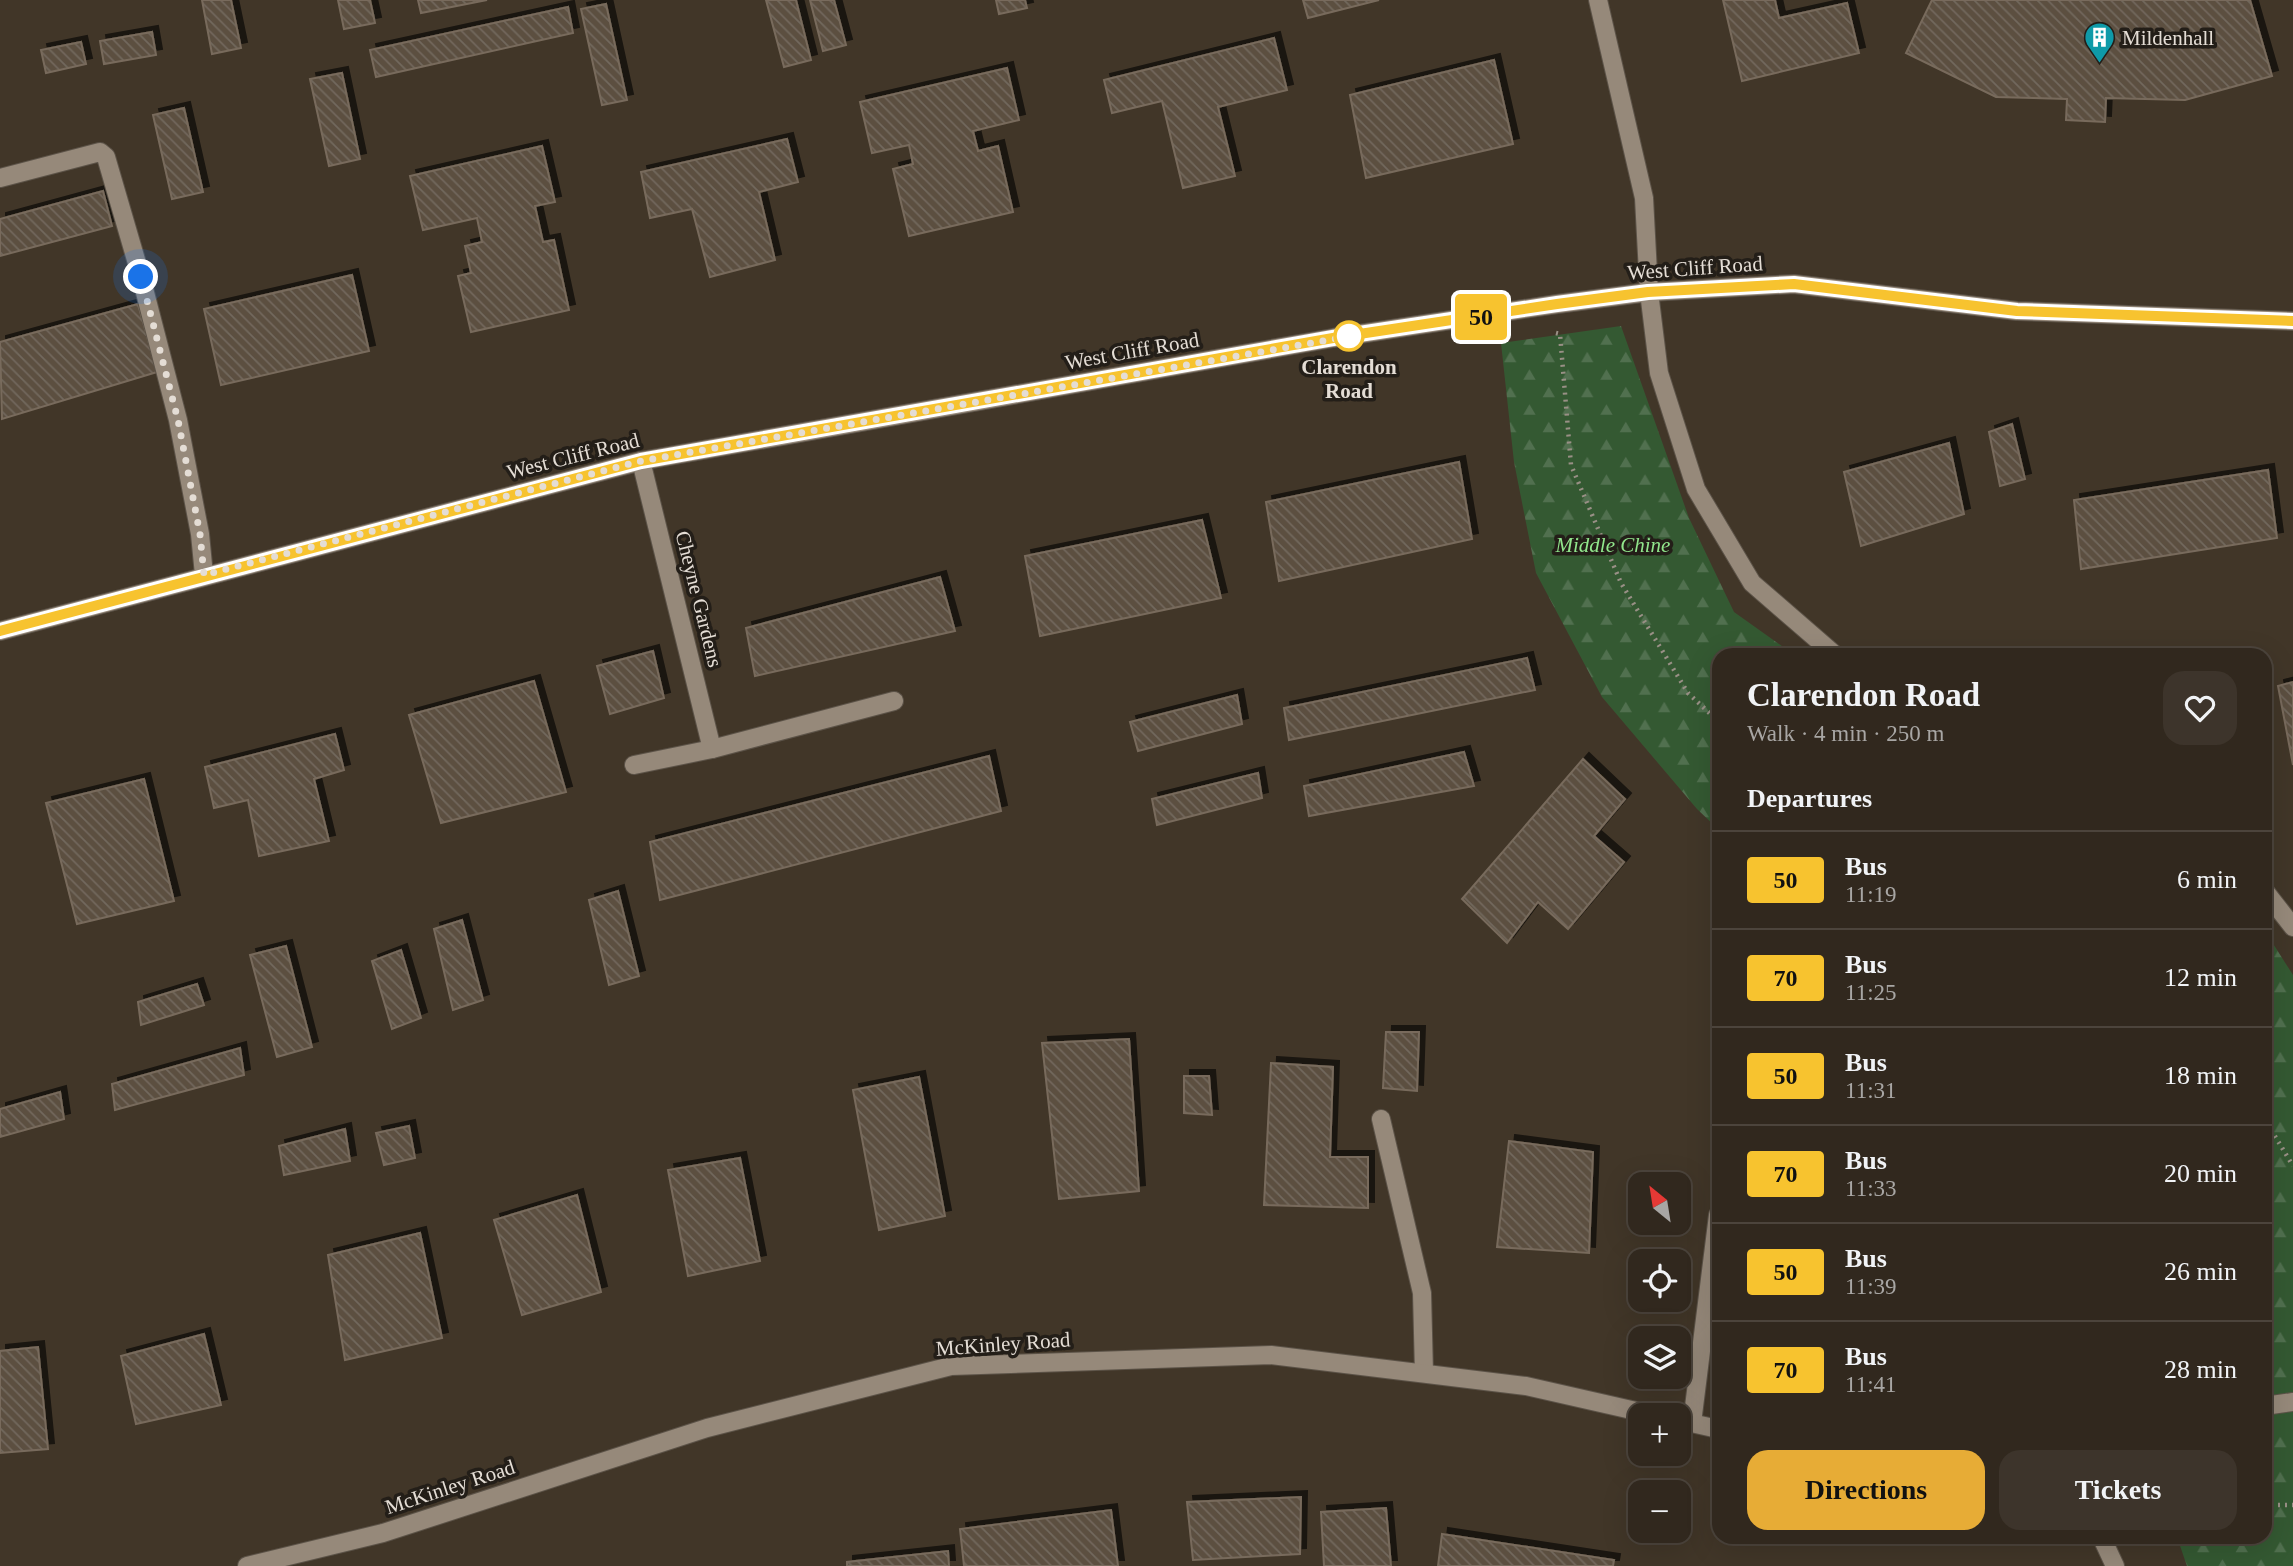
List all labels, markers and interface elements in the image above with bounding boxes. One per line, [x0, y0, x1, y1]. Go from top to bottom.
building icon: Mildenhall [2082, 21, 2116, 65]
place label: Mildenhall [2122, 26, 2214, 50]
street label: West Cliff Road [1627, 251, 1764, 285]
your location [123, 259, 158, 294]
line badge: 50 [1450, 294, 1512, 340]
text: 50 [1469, 304, 1493, 330]
marker: Clarendon Road [1334, 321, 1364, 351]
street label: West Cliff Road [1063, 327, 1201, 375]
place label: Clarendon Road [1301, 355, 1397, 403]
street label: West Cliff Road [504, 428, 642, 484]
street label: Cheyne Gardens [670, 528, 728, 670]
park label: Middle Chine [1555, 533, 1670, 557]
button: heart [2163, 671, 2237, 745]
text: Clarendon Road [1747, 677, 1980, 713]
text: Walk · 4 min · 250 m [1747, 721, 1944, 746]
text: Departures [1747, 784, 1872, 813]
text: Bus [1845, 852, 1887, 881]
text: 6 min [2177, 865, 2237, 894]
text: 50 [1774, 867, 1798, 893]
text: 11:19 [1845, 882, 1897, 907]
text: Bus [1845, 950, 1887, 979]
text: 12 min [2164, 963, 2237, 992]
text: 70 [1774, 965, 1798, 991]
text: 11:25 [1845, 980, 1897, 1005]
text: Bus [1845, 1048, 1887, 1077]
text: 18 min [2164, 1061, 2237, 1090]
text: 50 [1774, 1063, 1798, 1089]
text: 11:31 [1845, 1078, 1897, 1103]
text: Bus [1845, 1146, 1887, 1175]
text: 20 min [2164, 1159, 2237, 1188]
text: 70 [1774, 1161, 1798, 1187]
north arrow [1628, 1172, 1690, 1236]
map controls [1628, 1172, 1691, 1543]
text: 11:33 [1845, 1176, 1897, 1201]
text: Bus [1845, 1244, 1887, 1273]
button: locate [1628, 1249, 1691, 1312]
text: 26 min [2164, 1257, 2237, 1286]
text: 50 [1774, 1259, 1798, 1285]
text: 11:39 [1845, 1274, 1897, 1299]
button: layers [1628, 1326, 1691, 1389]
street label: McKinley Road [935, 1327, 1072, 1361]
text: Bus [1845, 1342, 1887, 1371]
text: 28 min [2164, 1355, 2237, 1384]
text: 70 [1774, 1357, 1798, 1383]
text: 11:41 [1845, 1372, 1897, 1397]
button: + [1628, 1403, 1691, 1466]
button: Directions [1747, 1450, 1985, 1530]
button: Tickets [1999, 1450, 2237, 1530]
street label: McKinley Road [382, 1455, 518, 1519]
button: − [1628, 1480, 1691, 1543]

